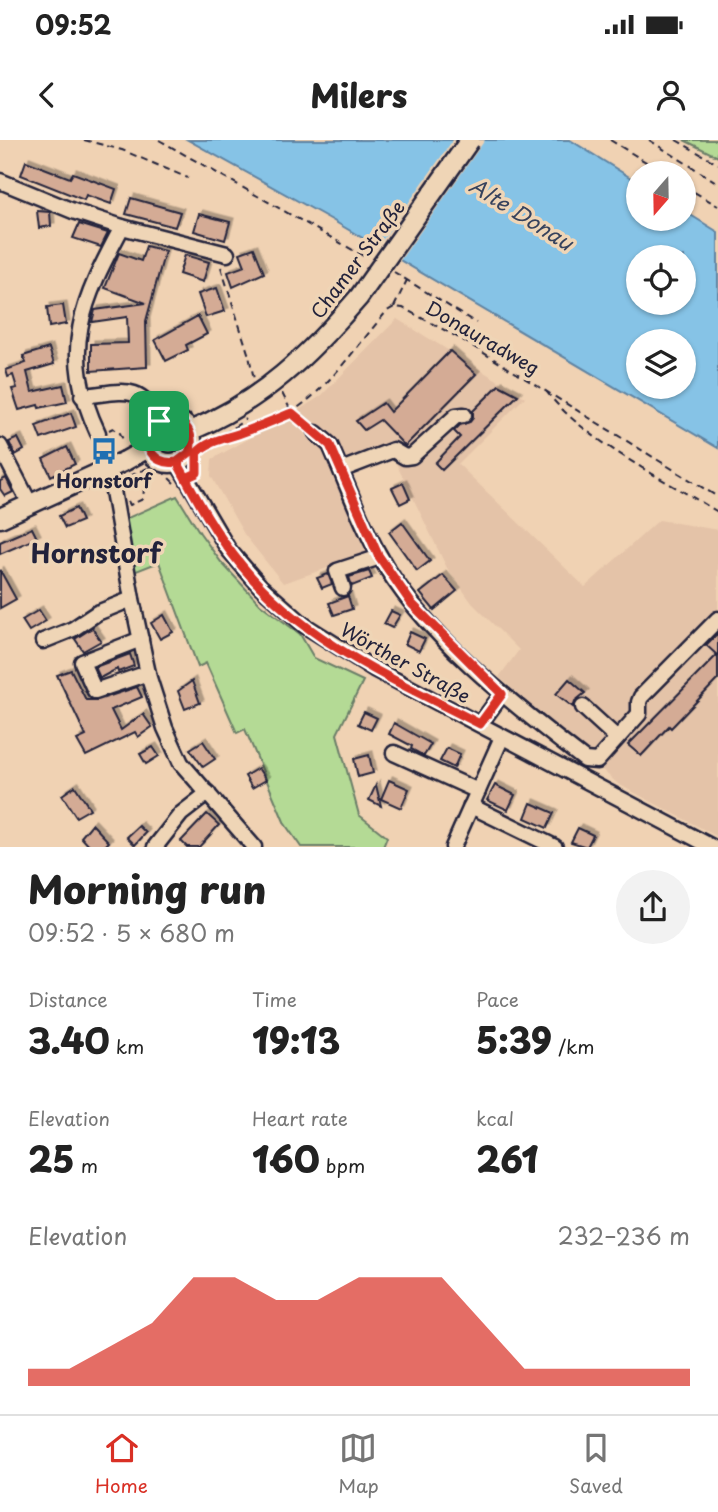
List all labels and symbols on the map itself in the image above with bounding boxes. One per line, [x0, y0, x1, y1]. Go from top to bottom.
north arrow [626, 161, 696, 231]
water label: Alte Donau [464, 169, 581, 258]
street label: Chamer Straße [303, 194, 411, 324]
street label: Donauradweg [421, 293, 545, 381]
pin [129, 391, 189, 451]
bus stop icon: Hornstorf [89, 436, 119, 466]
place label: Hornstorf [56, 466, 153, 494]
district label: Hornstorf [31, 533, 164, 572]
street label: Wörther Straße [336, 615, 476, 709]

